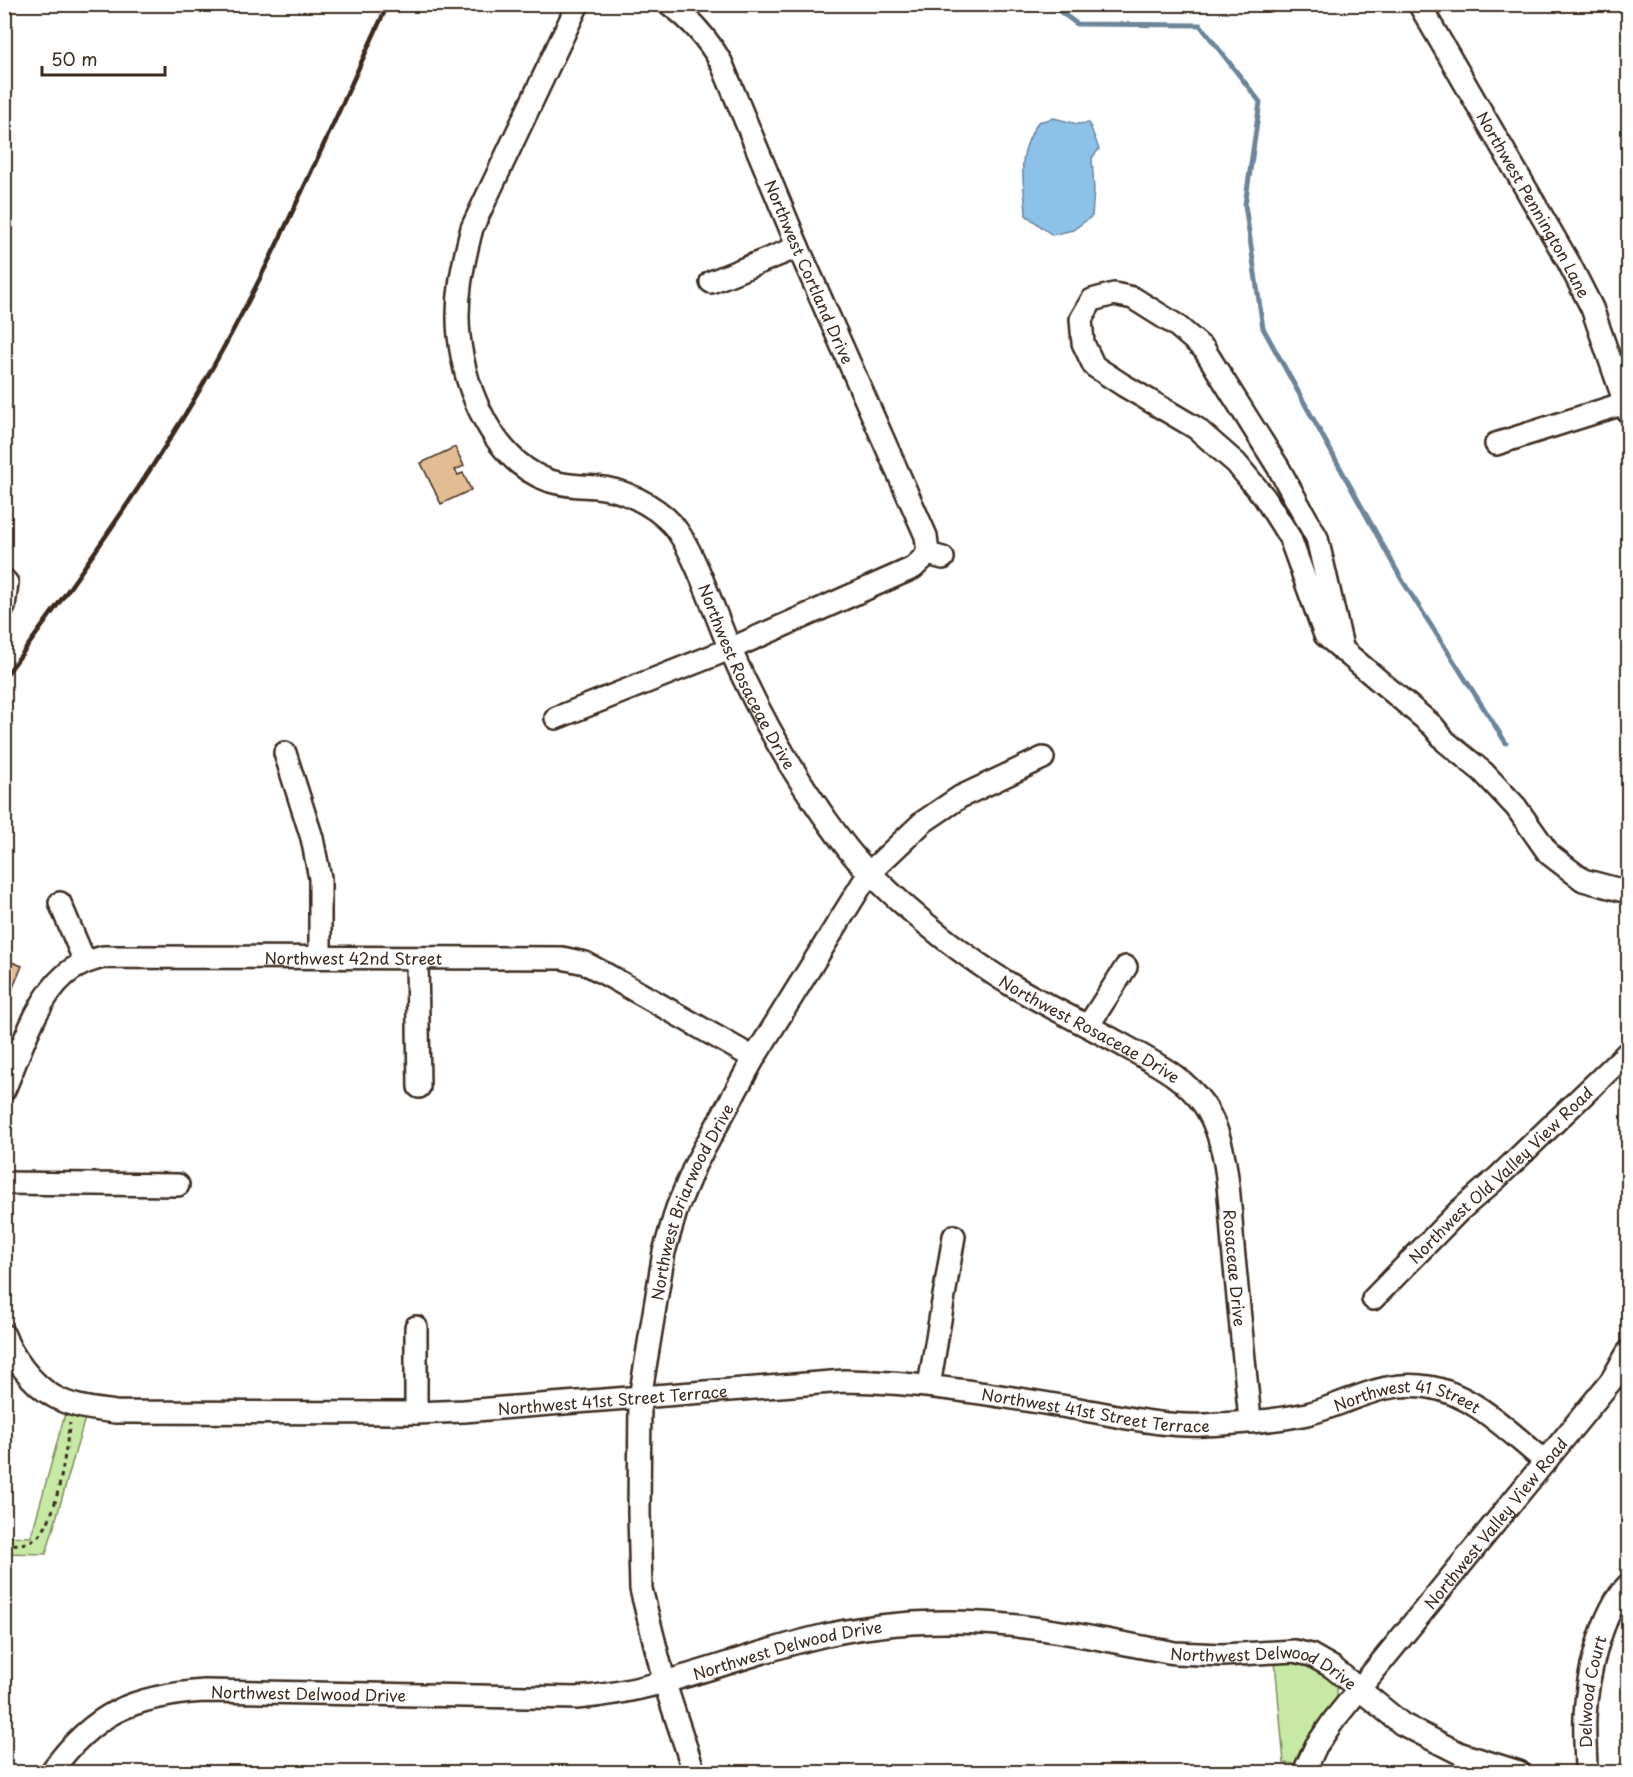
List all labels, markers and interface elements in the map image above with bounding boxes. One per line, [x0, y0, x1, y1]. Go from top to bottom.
scale bar [42, 39, 165, 77]
text: 50 m [51, 45, 98, 72]
street label: Northwest Pennington Lane [1471, 106, 1597, 302]
street label: Northwest Cortland Drive [759, 176, 860, 368]
street label: Northwest Rosaceae Drive [693, 580, 802, 774]
street label: Northwest 42nd Street [265, 945, 442, 970]
street label: Northwest Rosaceae Drive [995, 969, 1185, 1088]
street label: Northwest Old Valley View Road [1402, 1081, 1598, 1268]
street label: Northwest Briarwood Drive [644, 1099, 739, 1302]
street label: Rosaceae Drive [1218, 1208, 1253, 1327]
text: Northwest 41 Street [1330, 1373, 1486, 1418]
street label: Northwest 41st Street Terrace [497, 1378, 728, 1420]
street label: Northwest 41st Street Terrace [980, 1381, 1210, 1437]
street label: Northwest 41 Street [1329, 1399, 1483, 1423]
street label: Northwest Valley View Road [1418, 1432, 1573, 1614]
street label: Northwest Delwood Drive [690, 1614, 883, 1685]
street label: Delwood Court [1573, 1632, 1612, 1748]
street label: Northwest Delwood Drive [1170, 1639, 1362, 1695]
street label: Northwest Delwood Drive [211, 1679, 406, 1707]

